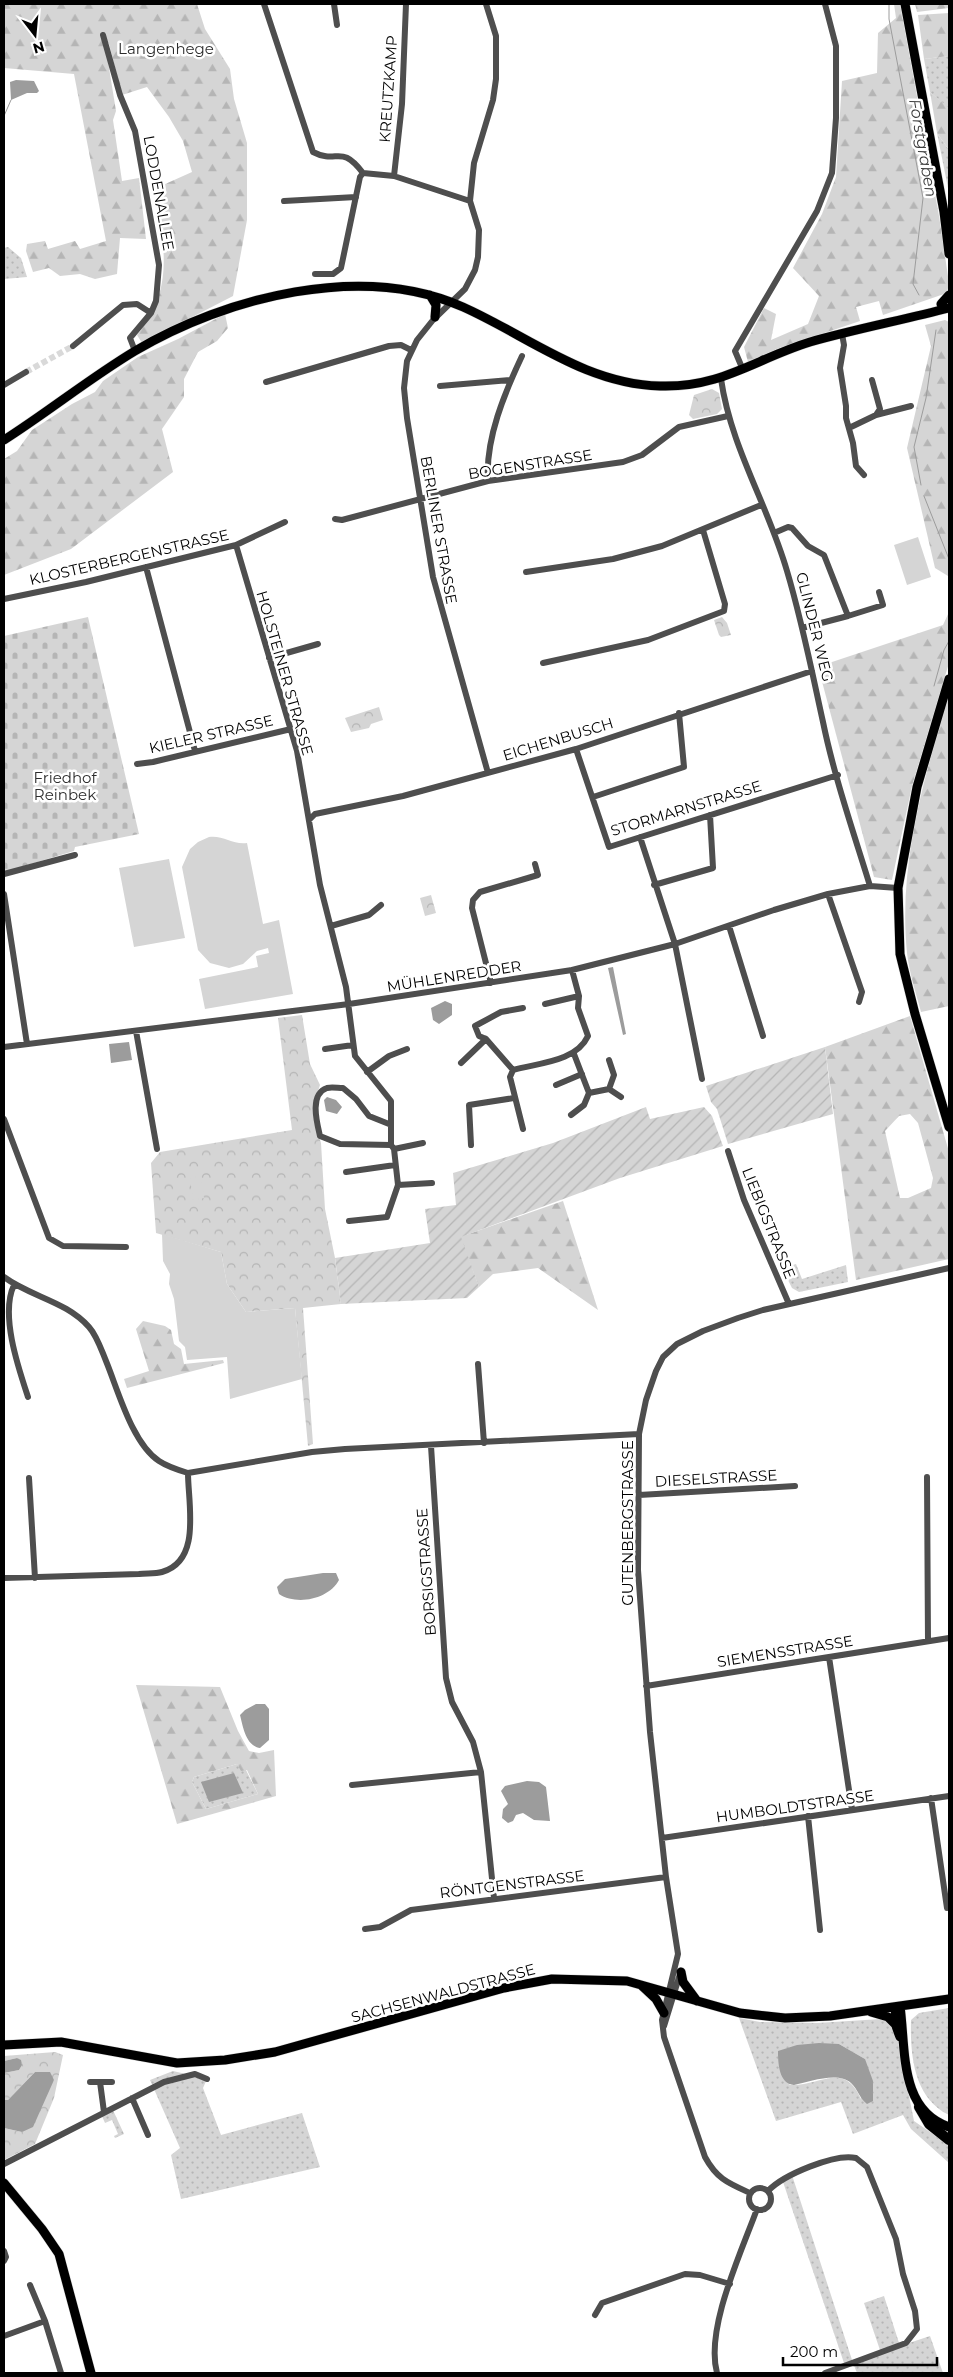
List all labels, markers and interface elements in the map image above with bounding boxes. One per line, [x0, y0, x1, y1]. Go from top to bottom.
north arrow [10, 10, 60, 60]
street label: KREUTZKAMP [375, 35, 401, 143]
text: N [31, 37, 47, 58]
park label: Langenhege [118, 39, 214, 58]
water label: Forstgraben [905, 97, 941, 199]
street label: LODDENALLEE [140, 134, 178, 252]
street label: BOGENSTRASSE [467, 445, 593, 483]
street label: BERLINER STRASSE [417, 454, 461, 606]
street label: KLOSTERBERGENSTRASSE [27, 525, 231, 589]
street label: GLINDER WEG [792, 570, 838, 684]
street label: HOLSTEINER STRASSE [252, 588, 318, 758]
street label: KIELER STRASSE [147, 710, 275, 758]
street label: EICHENBUSCH [500, 713, 616, 765]
park label: Friedhof Reinbek [33, 768, 97, 804]
street label: STORMARNSTRASSE [608, 776, 764, 840]
street label: MÜHLENREDDER [385, 956, 523, 996]
street label: LIEBIGSTRASSE [738, 1164, 800, 1282]
street label: GUTENBERGSTRASSE [618, 1440, 637, 1606]
street label: DIESELSTRASSE [654, 1465, 778, 1491]
street label: BORSIGSTRASSE [412, 1508, 440, 1636]
street label: SIEMENSSTRASSE [716, 1631, 854, 1671]
street label: HUMBOLDTSTRASSE [715, 1785, 875, 1827]
street label: RÖNTGENSTRASSE [439, 1866, 585, 1902]
street label: SACHSENWALDSTRASSE [349, 1959, 537, 2027]
scale bar [783, 2334, 937, 2366]
text: 200 m [790, 2342, 838, 2361]

